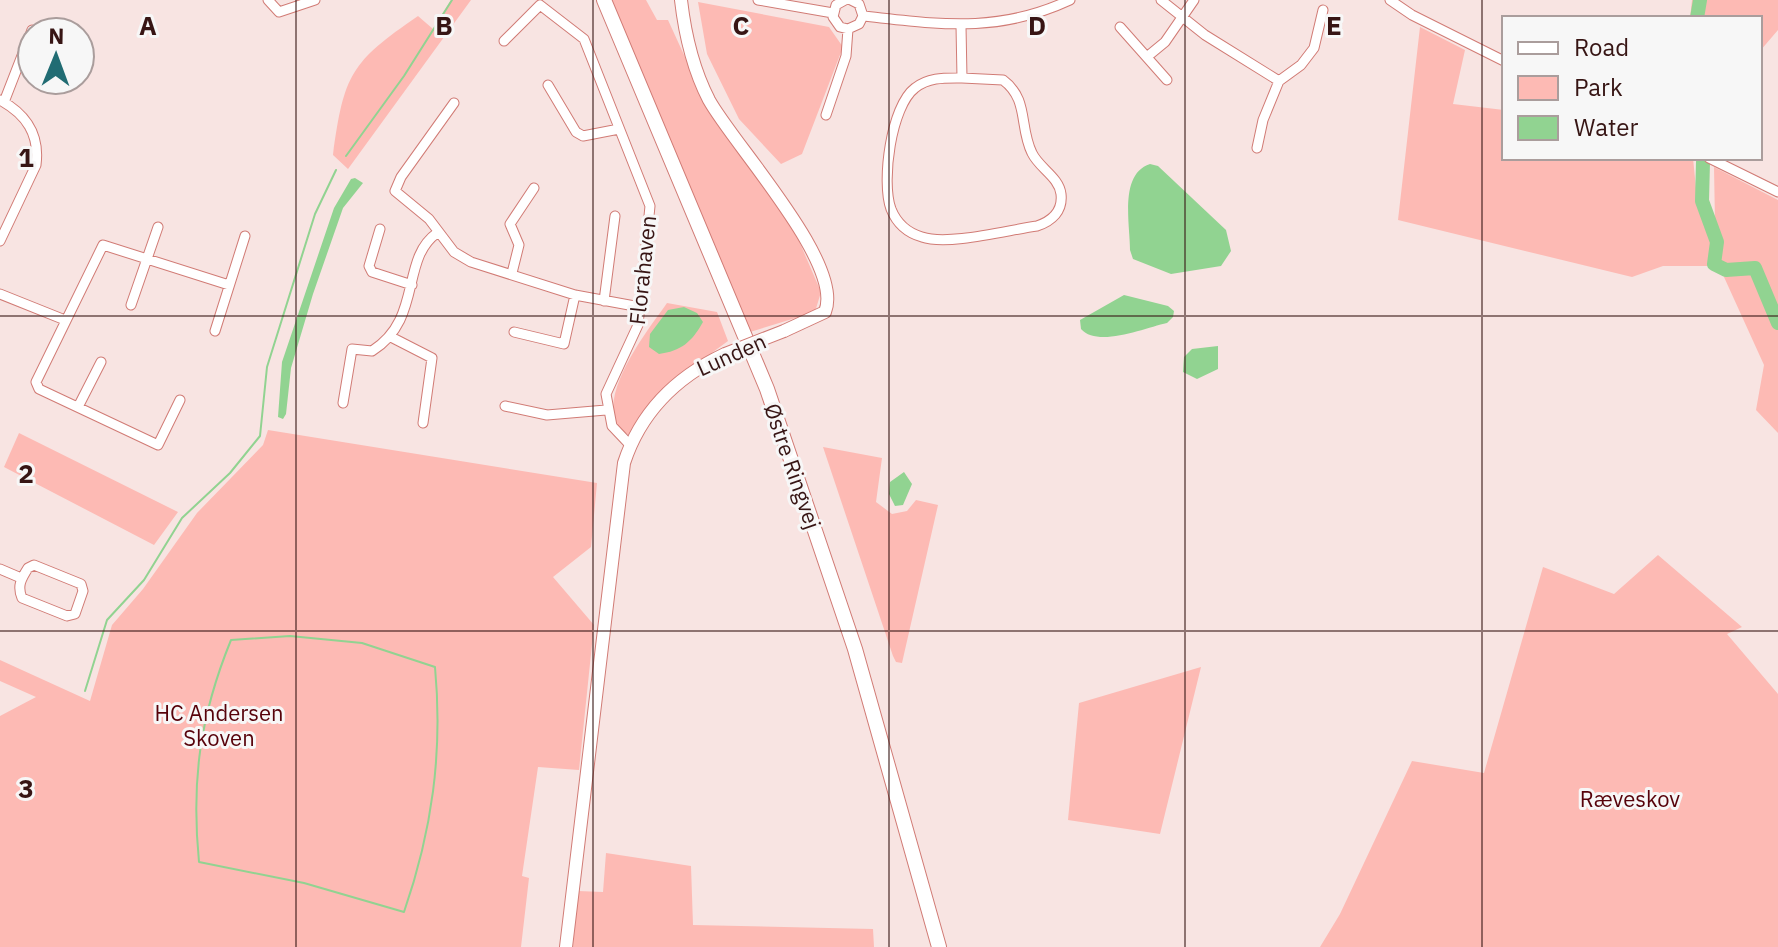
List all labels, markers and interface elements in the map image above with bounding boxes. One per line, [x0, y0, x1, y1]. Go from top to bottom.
text: A [139, 8, 157, 42]
text: B [435, 8, 453, 42]
text: C [733, 8, 750, 42]
text: D [1028, 8, 1046, 42]
text: E [1326, 8, 1342, 42]
north arrow [16, 16, 96, 96]
legend [1502, 16, 1762, 160]
text: N [48, 21, 65, 50]
text: Road [1574, 31, 1629, 63]
text: Park [1574, 71, 1623, 103]
text: Water [1574, 111, 1638, 143]
text: 1 [18, 140, 34, 174]
street label: Florahaven [622, 214, 662, 326]
street label: Lunden [692, 326, 770, 382]
street label: Østre Ringvej [758, 399, 828, 533]
text: 2 [18, 456, 34, 490]
park label: HC Andersen Skoven [154, 698, 284, 752]
text: 3 [18, 771, 34, 805]
park label: Ræveskov [1580, 784, 1680, 813]

